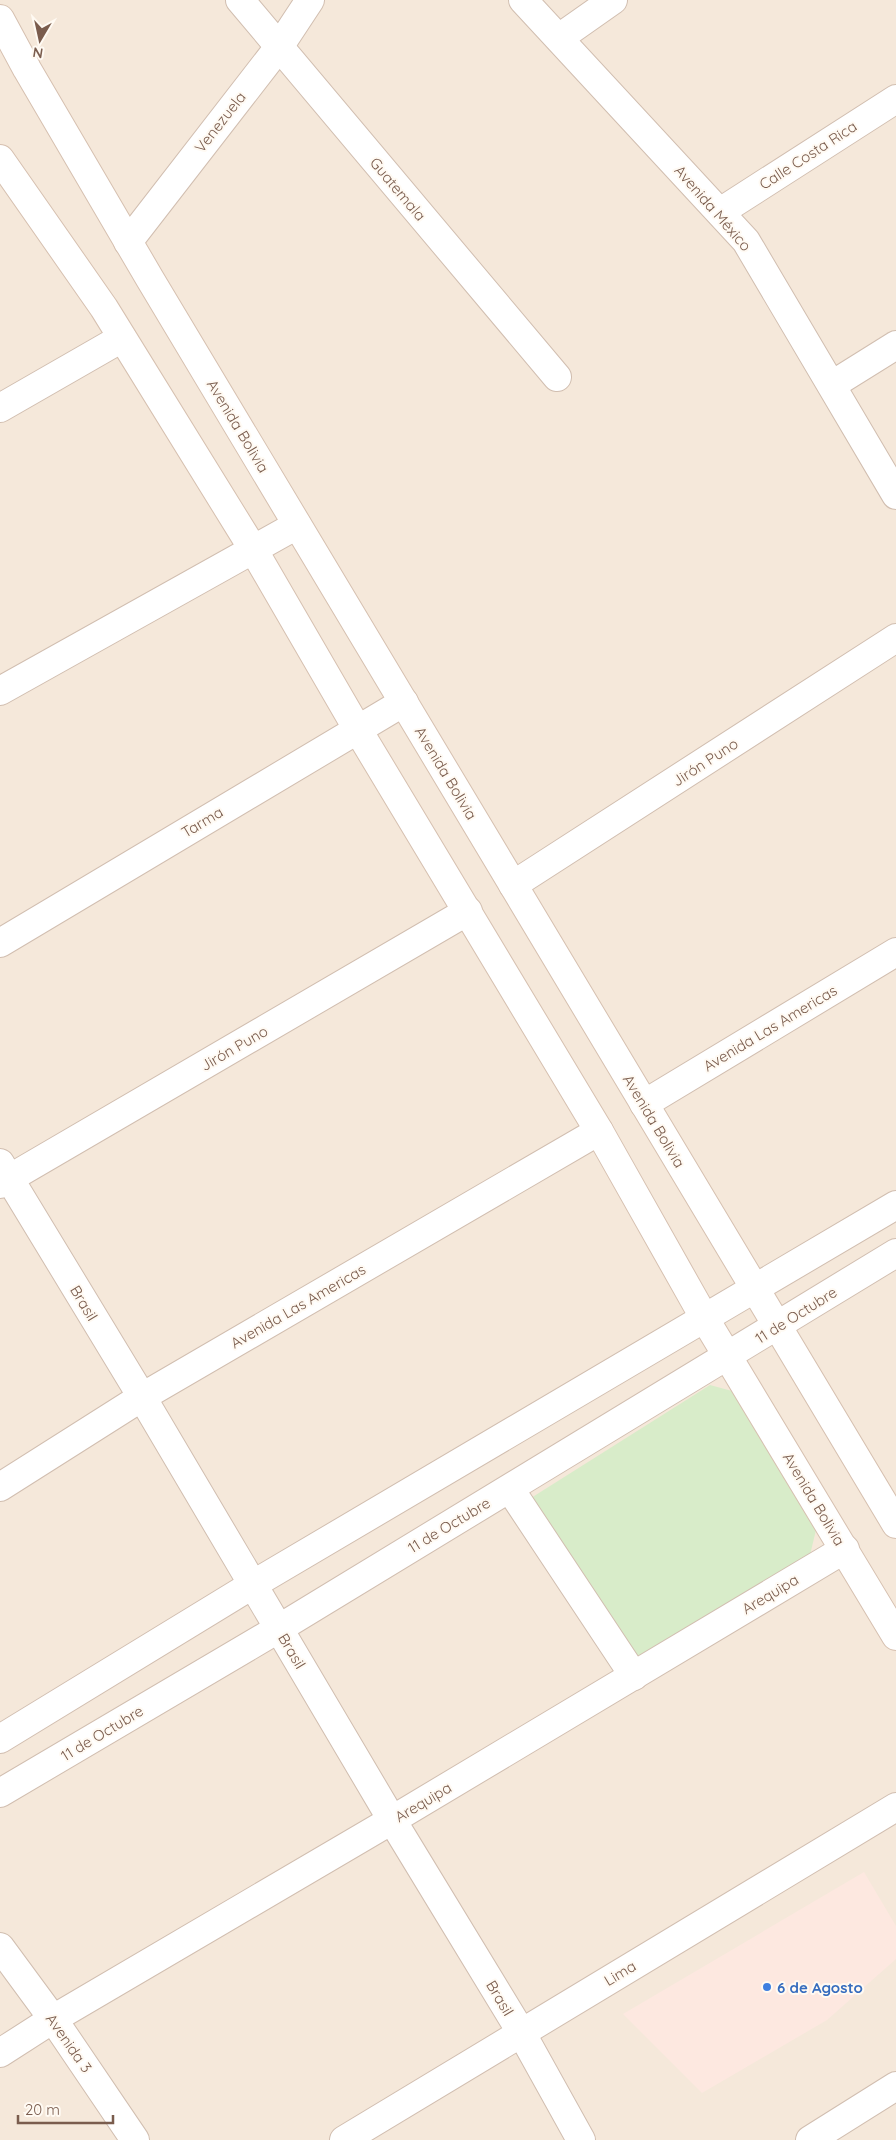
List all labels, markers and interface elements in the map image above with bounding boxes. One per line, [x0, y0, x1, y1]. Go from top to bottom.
north arrow [15, 15, 65, 65]
text: N [31, 43, 44, 63]
street label: Venezuela [190, 88, 250, 156]
street label: Calle Costa Rica [756, 116, 860, 194]
street label: Guatemala [366, 153, 430, 225]
street label: Avenida México [670, 161, 756, 255]
street label: Avenida Bolivia [203, 376, 273, 476]
street label: Avenida Bolivia [411, 723, 481, 823]
street label: Jirón Puno [669, 734, 741, 790]
street label: Tarma [178, 802, 226, 842]
street label: Avenida Las Americas [700, 981, 840, 1075]
street label: Jirón Puno [197, 1021, 271, 1075]
street label: Avenida Bolivia [619, 1071, 689, 1171]
street label: Avenida Las Americas [227, 1260, 369, 1352]
street label: Brasil [66, 1282, 102, 1324]
street label: 11 de Octubre [752, 1282, 840, 1348]
street label: Avenida Bolivia [779, 1449, 849, 1549]
street label: 11 de Octubre [404, 1493, 494, 1557]
street label: Arequipa [738, 1570, 802, 1618]
street label: Brasil [274, 1630, 310, 1672]
street label: 11 de Octubre [57, 1701, 147, 1765]
street label: Arequipa [391, 1778, 455, 1826]
street label: Lima [601, 1956, 639, 1990]
street label: Brasil [482, 1977, 518, 2019]
place label: 6 de Agosto [777, 1978, 863, 1997]
marker: 6 de Agosto [761, 1981, 773, 1993]
street label: Avenida 3 [42, 2010, 96, 2076]
scale bar [18, 2092, 112, 2124]
text: 20 m [25, 2100, 60, 2119]

